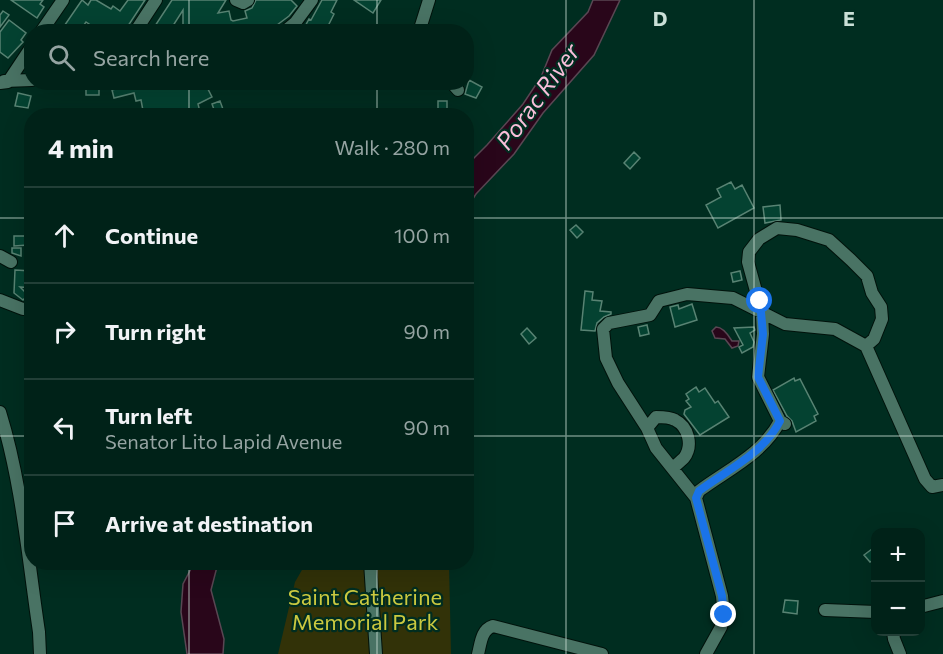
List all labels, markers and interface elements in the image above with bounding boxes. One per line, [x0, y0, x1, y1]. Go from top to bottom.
text: D [653, 6, 667, 30]
text: E [843, 6, 855, 30]
search box [24, 24, 474, 90]
water label: Porac River [489, 36, 586, 155]
icon: search [45, 41, 78, 74]
text: Search here [93, 44, 209, 71]
text: 4 min [48, 132, 114, 163]
text: Walk · 280 m [334, 135, 450, 159]
icon: ahead [48, 219, 81, 252]
text: Continue [105, 222, 198, 249]
text: 100 m [394, 223, 450, 247]
route start [746, 287, 772, 313]
icon: right [48, 315, 81, 348]
text: Turn right [105, 318, 206, 345]
text: 90 m [404, 319, 450, 343]
text: Turn left [105, 402, 192, 429]
icon: left [48, 411, 81, 444]
text: 90 m [404, 415, 450, 439]
text: Senator Lito Lapid Avenue [105, 429, 342, 453]
icon: arrive [48, 507, 81, 540]
text: Arrive at destination [105, 510, 313, 537]
map controls [871, 528, 925, 636]
button: + [871, 528, 925, 582]
button: − [871, 582, 925, 636]
park label: Saint Catherine Memorial Park [288, 583, 442, 635]
route end [710, 601, 736, 627]

